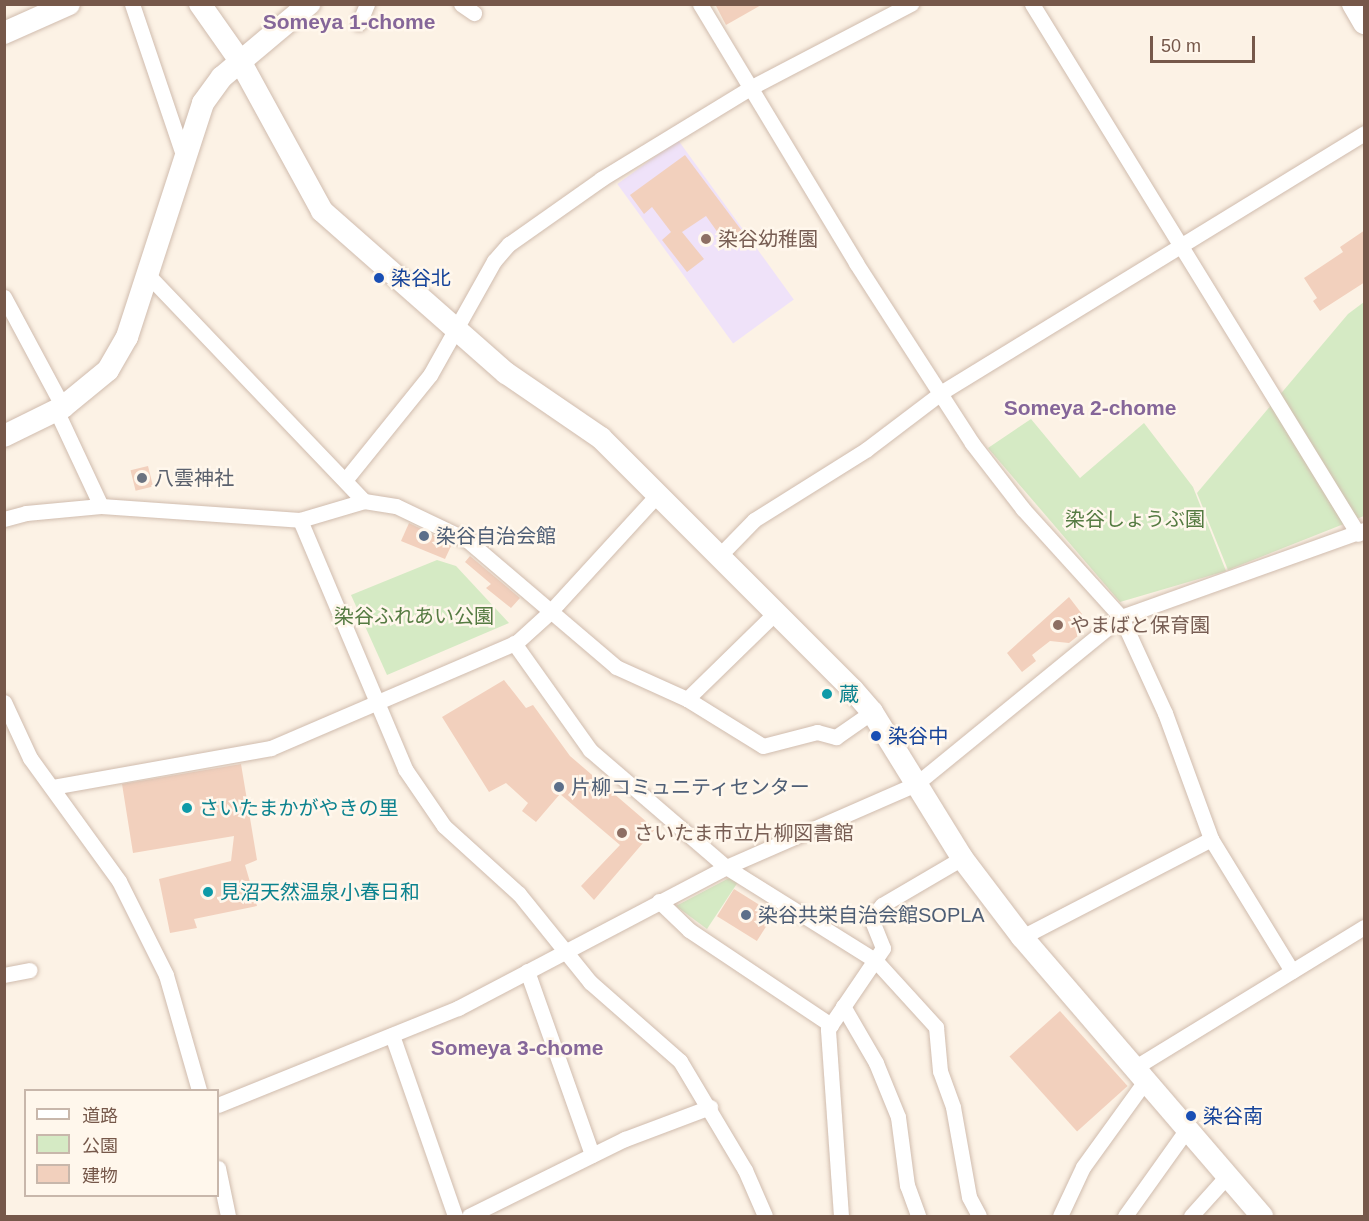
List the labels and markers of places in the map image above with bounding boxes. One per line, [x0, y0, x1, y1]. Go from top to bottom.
place label: 染谷幼稚園 [718, 227, 818, 251]
marker: 染谷幼稚園 [699, 232, 713, 246]
place label: 染谷北 [391, 266, 451, 290]
marker: 染谷北 [372, 271, 386, 285]
place label: 八雲神社 [154, 466, 234, 490]
marker: 八雲神社 [135, 471, 149, 485]
place label: 染谷自治会館 [436, 524, 556, 548]
marker: 染谷自治会館 [417, 529, 431, 543]
place label: やまばと保育園 [1070, 613, 1210, 637]
marker: やまばと保育園 [1051, 618, 1065, 632]
place label: 蔵 [839, 682, 859, 706]
marker: 蔵 [820, 687, 834, 701]
place label: 染谷中 [888, 724, 948, 748]
marker: 染谷中 [869, 729, 883, 743]
place label: 片柳コミュニティセンター [571, 775, 811, 799]
marker: 片柳コミュニティセンター [552, 780, 566, 794]
place label: さいたまかがやきの里 [199, 796, 399, 820]
marker: さいたまかがやきの里 [180, 801, 194, 815]
place label: さいたま市立片柳図書館 [634, 821, 854, 845]
marker: さいたま市立片柳図書館 [615, 826, 629, 840]
place label: 見沼天然温泉小春日和 [220, 880, 420, 904]
marker: 見沼天然温泉小春日和 [201, 885, 215, 899]
place label: 染谷共栄自治会館SOPLA [758, 903, 985, 927]
marker: 染谷共栄自治会館SOPLA [739, 908, 753, 922]
place label: 染谷南 [1203, 1104, 1263, 1128]
marker: 染谷南 [1184, 1109, 1198, 1123]

